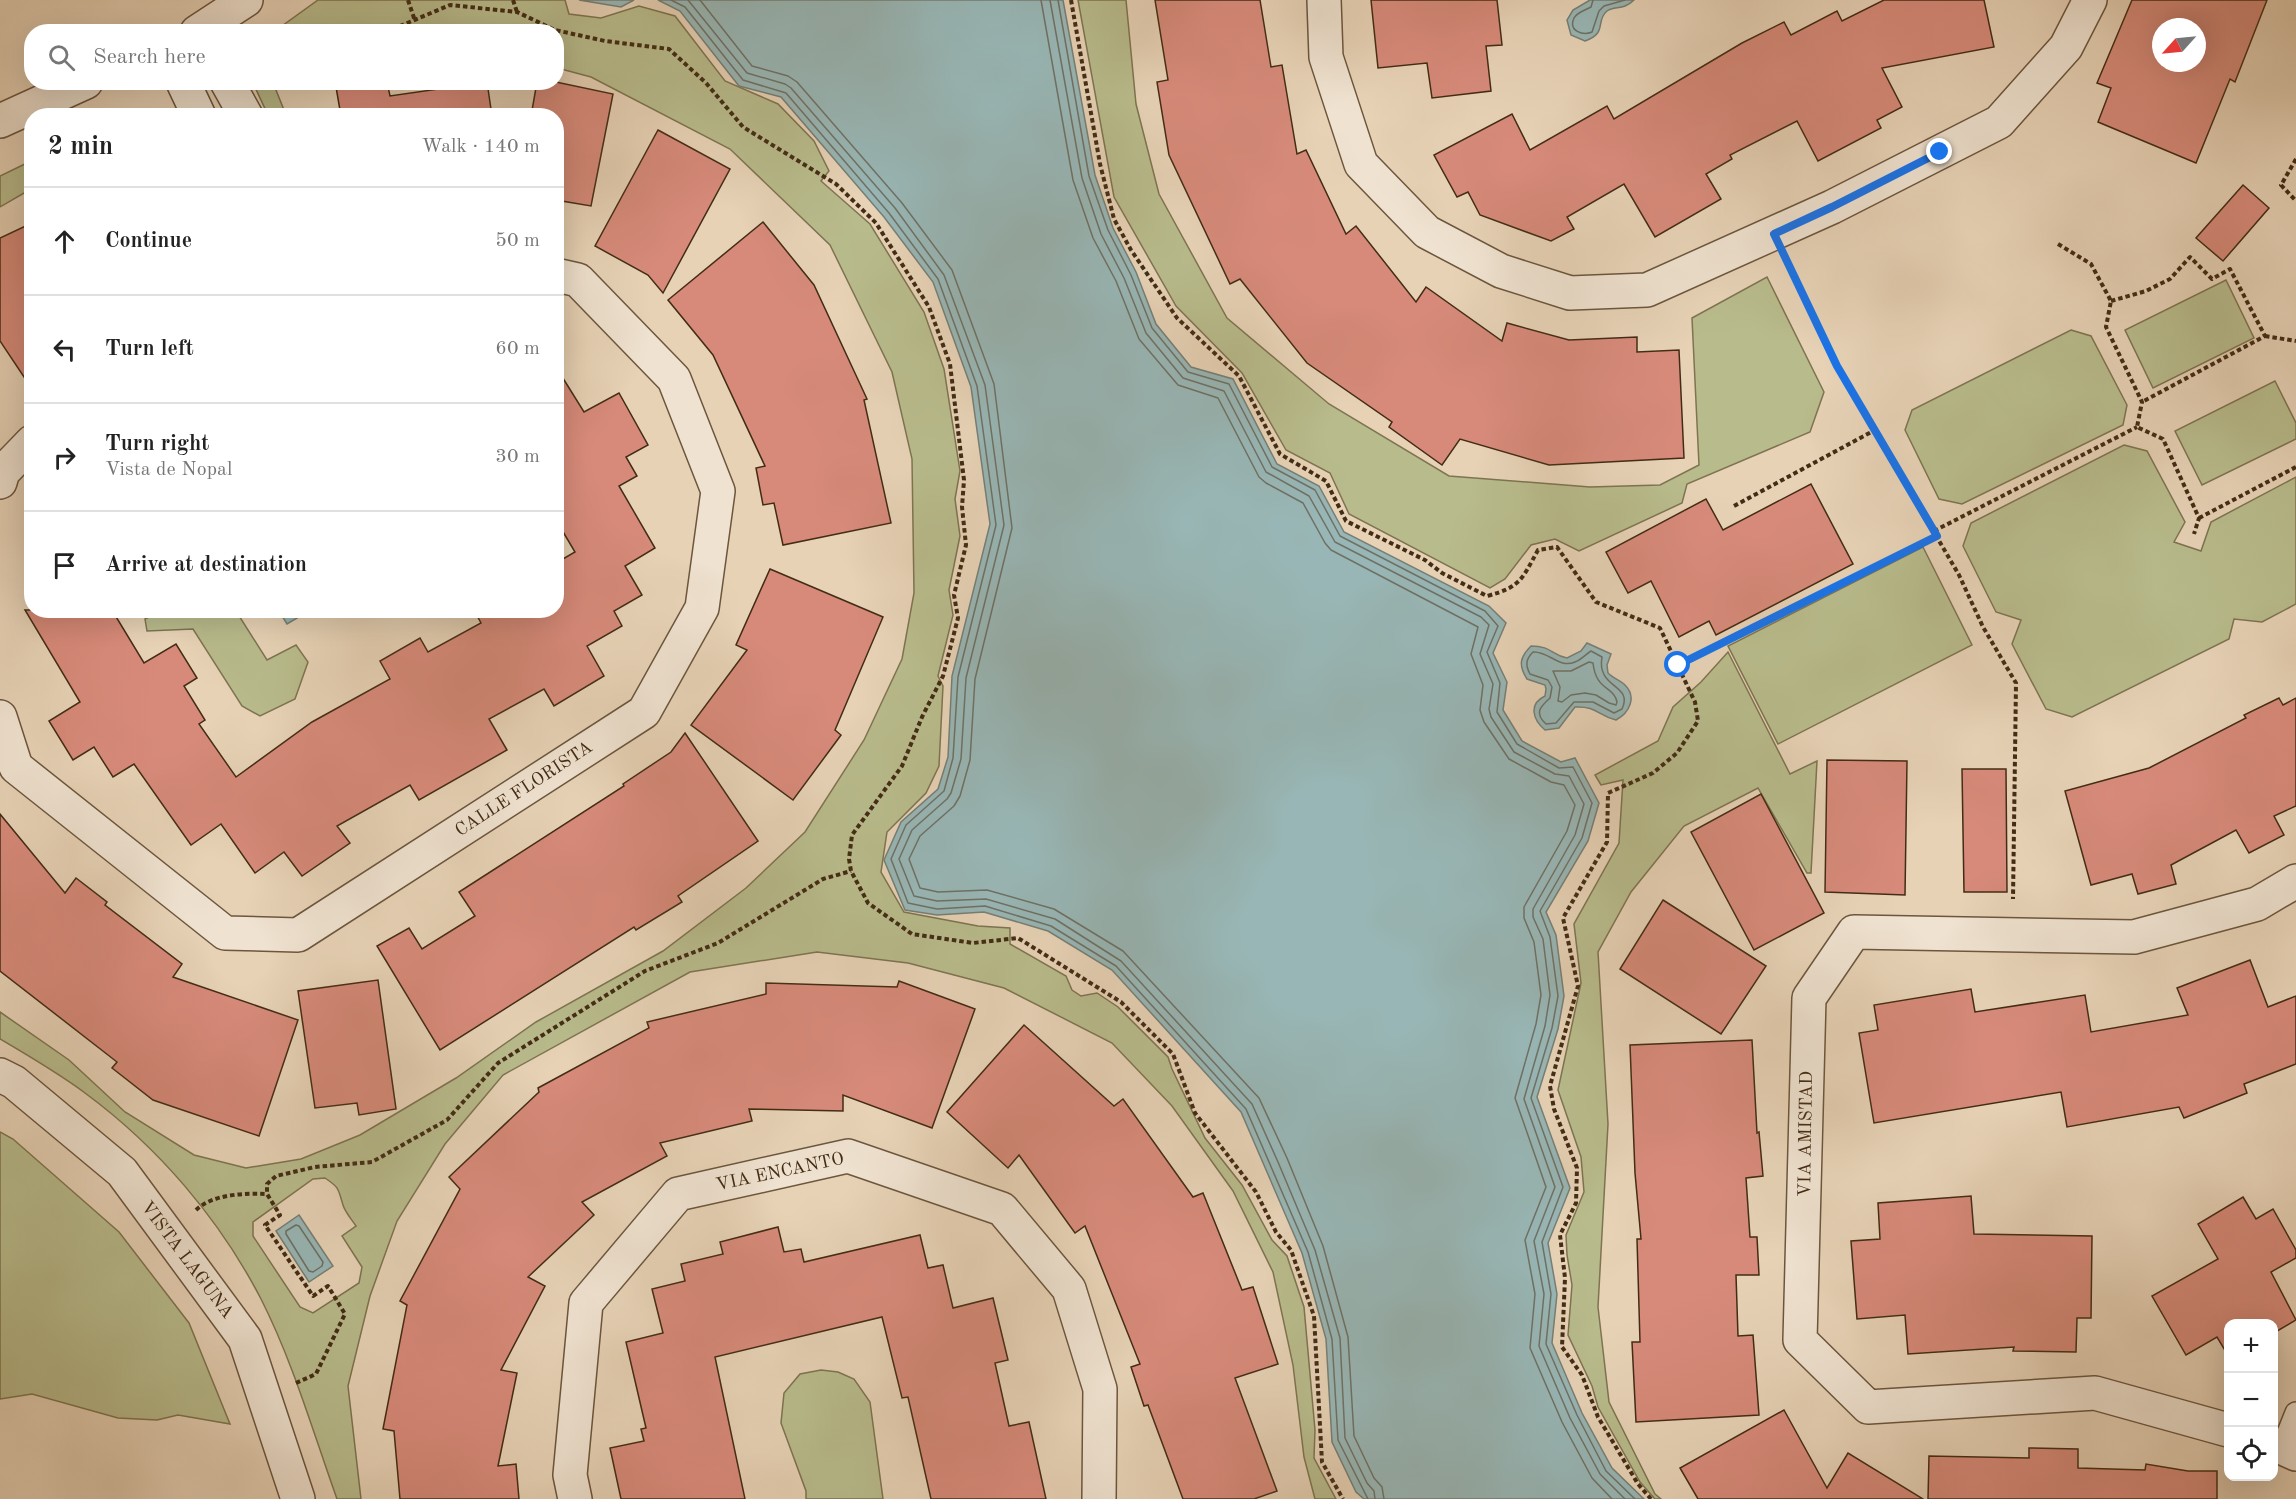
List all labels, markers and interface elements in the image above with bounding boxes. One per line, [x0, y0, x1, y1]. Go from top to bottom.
north arrow [2152, 18, 2206, 72]
search box [24, 24, 564, 90]
icon: search [45, 41, 78, 74]
text: Search here [93, 46, 206, 68]
text: 2 min [48, 134, 113, 160]
text: Walk · 140 m [421, 137, 540, 157]
route end [1926, 138, 1952, 164]
icon: ahead [48, 225, 81, 258]
text: Continue [105, 230, 192, 252]
text: 50 m [495, 231, 540, 251]
icon: left [48, 333, 81, 366]
text: Turn left [105, 338, 194, 360]
text: 60 m [495, 339, 540, 359]
text: Turn right [105, 433, 209, 455]
icon: right [48, 441, 81, 474]
text: 30 m [495, 447, 540, 467]
text: Vista de Nopal [105, 460, 232, 480]
icon: arrive [48, 549, 81, 582]
text: Arrive at destination [105, 554, 307, 576]
route start [1664, 651, 1690, 677]
street label: CALLE FLORISTA [452, 738, 596, 840]
street label: VIA AMISTAD [1796, 1071, 1816, 1197]
street label: VIA ENCANTO [714, 1150, 846, 1194]
street label: VISTA LAGUNA [137, 1198, 237, 1322]
map controls [2224, 1319, 2278, 1481]
button: + [2224, 1319, 2278, 1373]
button: − [2224, 1373, 2278, 1427]
button: locate [2224, 1427, 2278, 1481]

